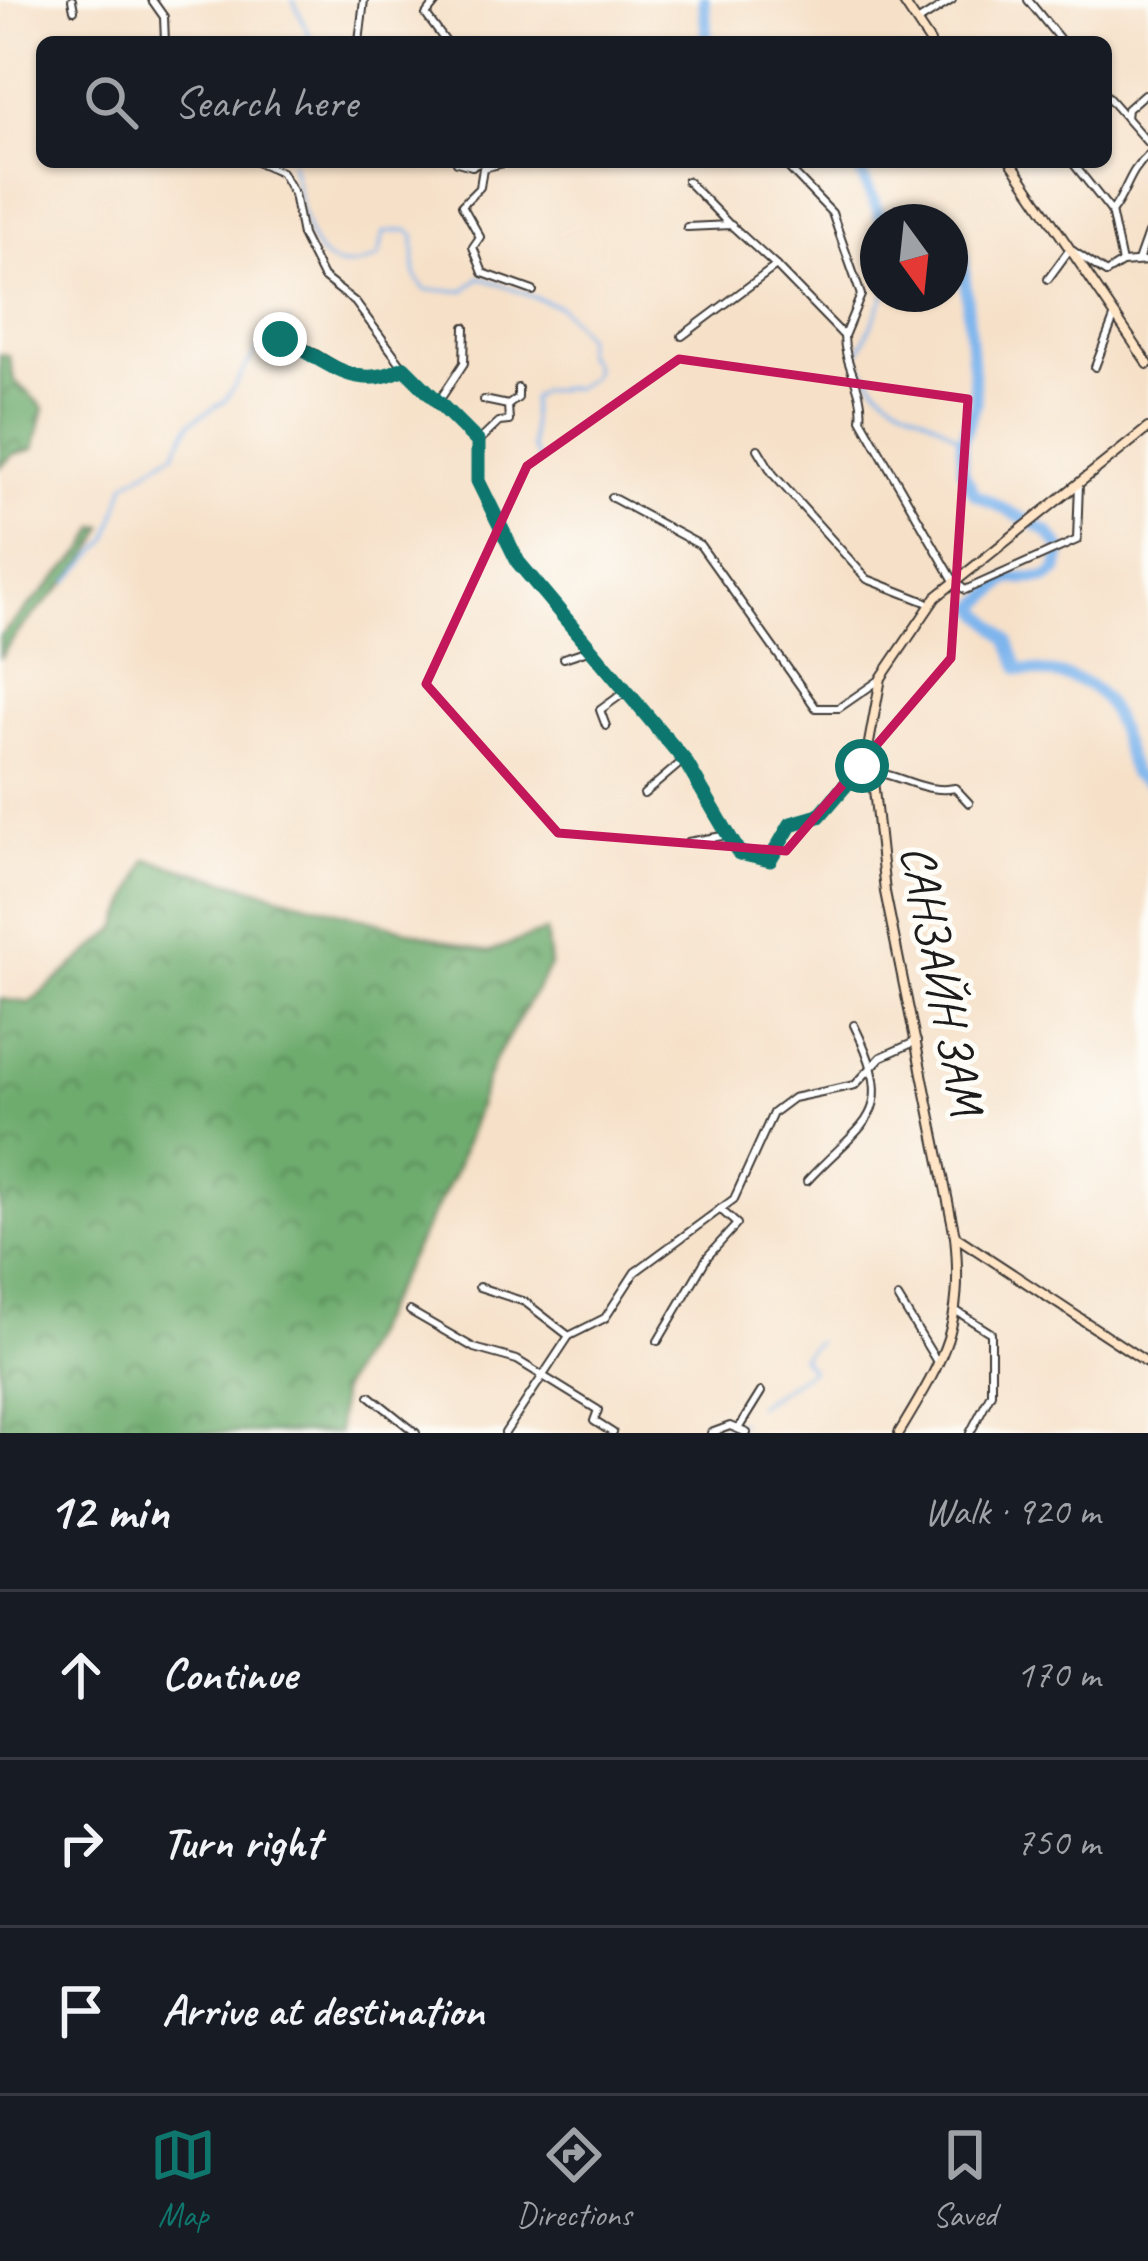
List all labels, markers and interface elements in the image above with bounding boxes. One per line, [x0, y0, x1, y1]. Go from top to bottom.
search box [36, 36, 1112, 168]
icon: search [78, 69, 144, 135]
text: Search here [174, 74, 357, 131]
north arrow [860, 204, 968, 312]
route end [253, 312, 307, 366]
route start [835, 739, 889, 793]
street label: САНЗАЙН ЗАМ [887, 840, 999, 1123]
text: 12 min [48, 1479, 169, 1543]
text: Walk · 920 m [924, 1487, 1100, 1536]
icon: ahead [48, 1642, 114, 1708]
text: Continue [162, 1646, 296, 1703]
text: 170 m [1016, 1650, 1100, 1699]
icon: right [48, 1810, 114, 1876]
text: Turn right [162, 1814, 320, 1871]
text: 750 m [1016, 1818, 1100, 1867]
icon: arrive [48, 1978, 114, 2044]
text: Arrive at destination [162, 1982, 484, 2039]
tab: Map [150, 2122, 216, 2236]
tab: Directions [517, 2122, 631, 2236]
tab: Saved [932, 2122, 998, 2236]

